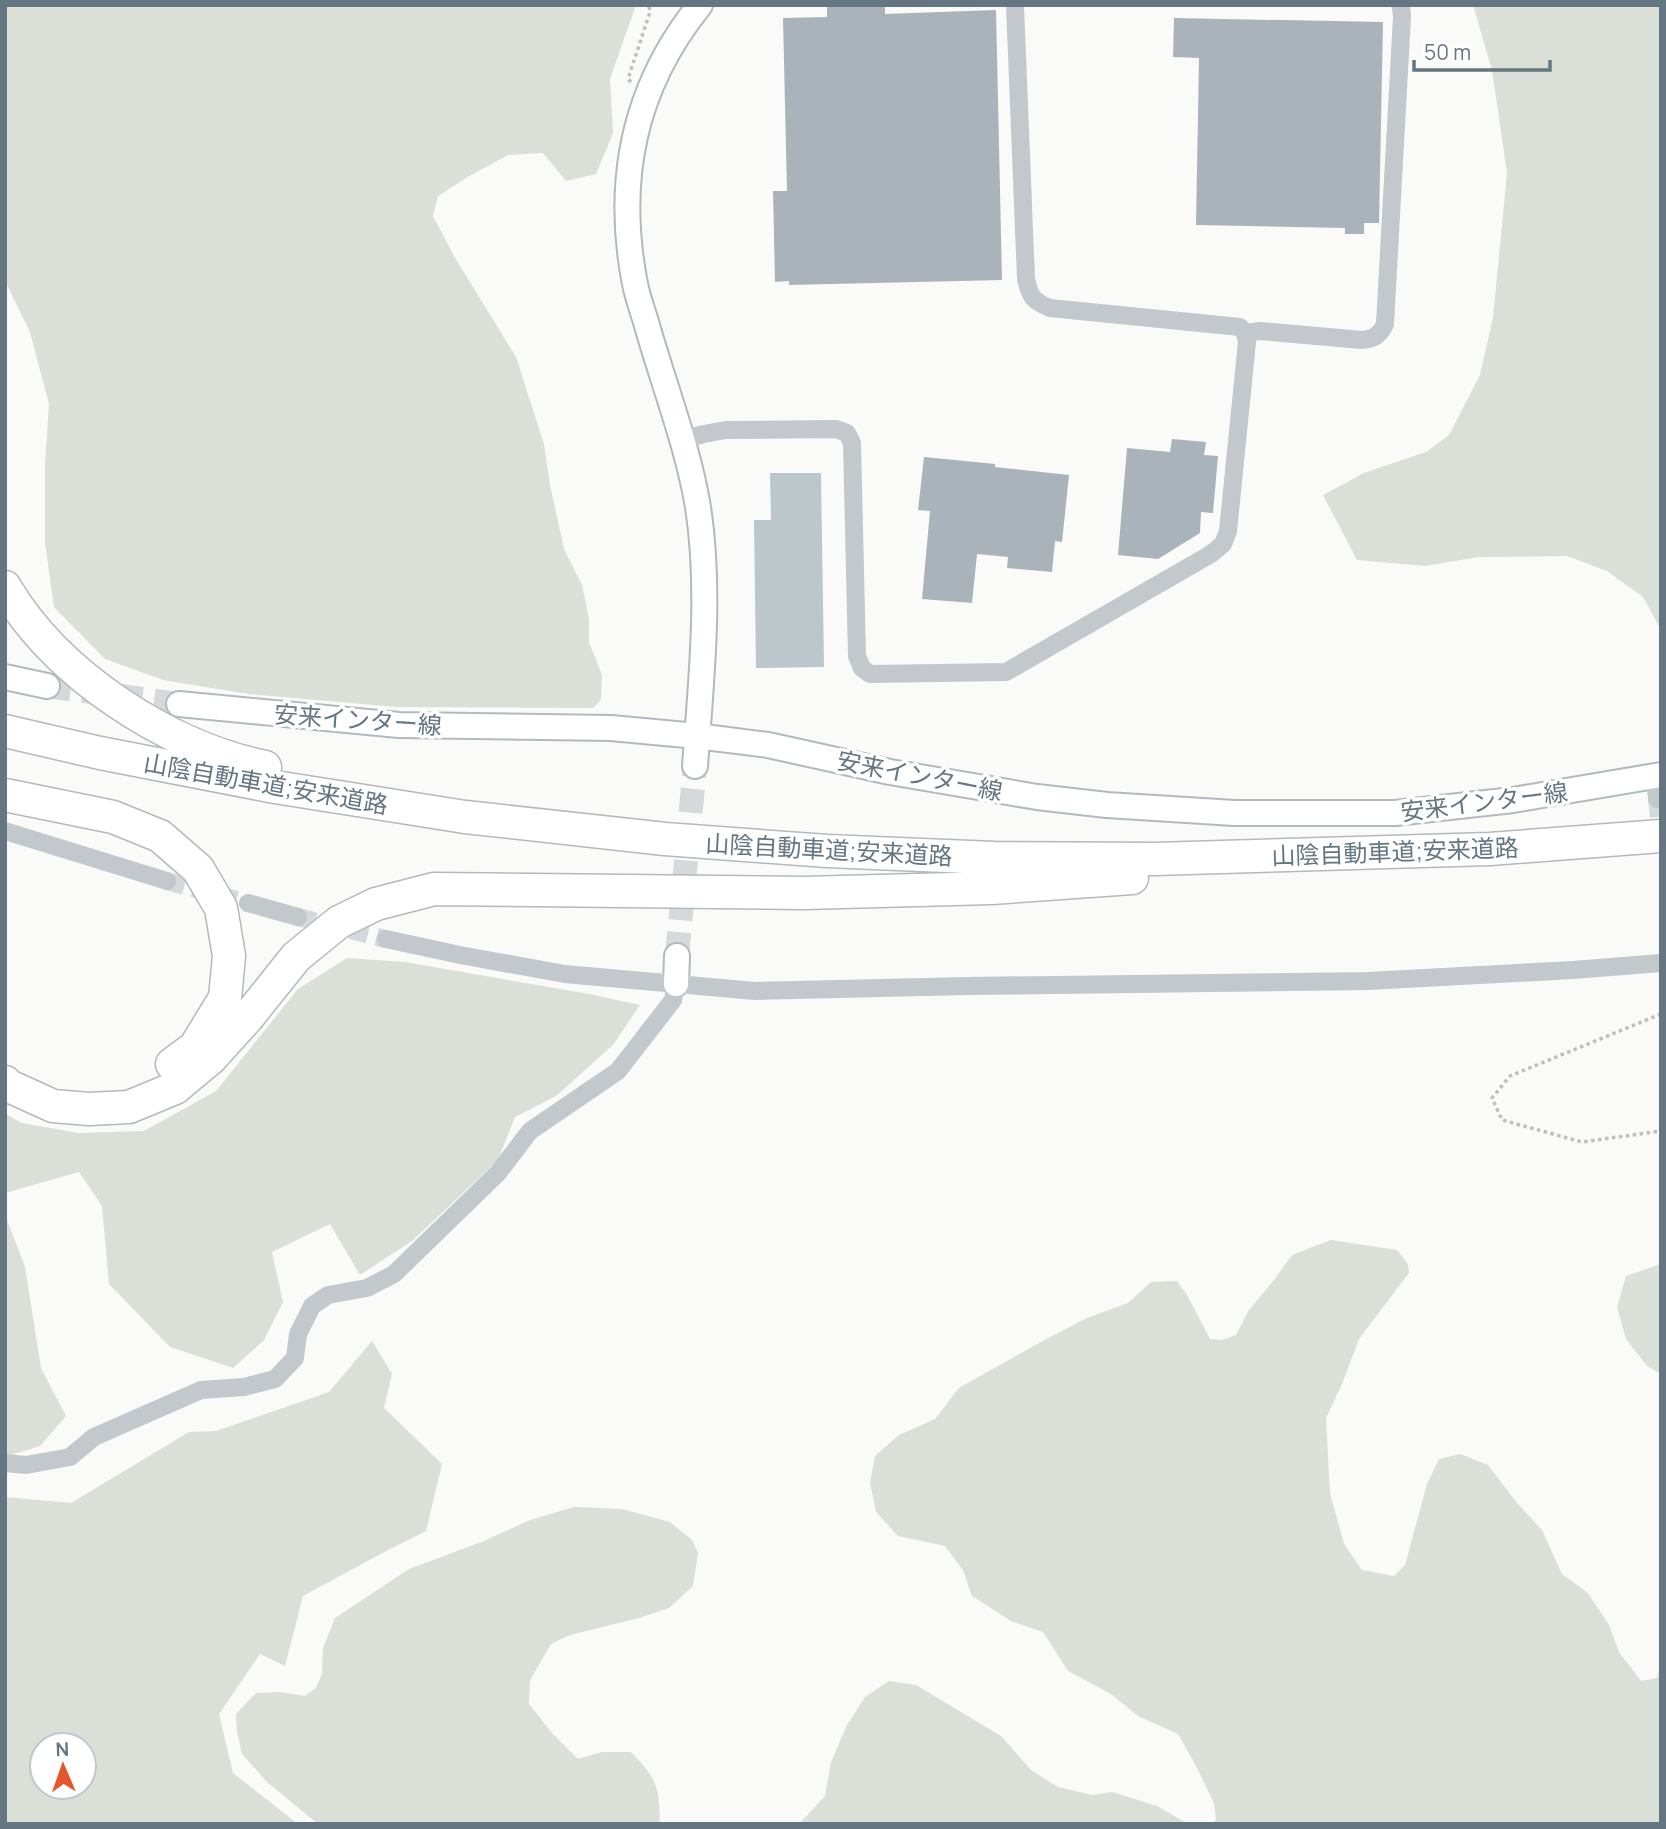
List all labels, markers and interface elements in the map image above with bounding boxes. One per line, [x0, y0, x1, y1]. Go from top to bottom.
scale bar [1414, 28, 1550, 72]
text: 50 m [1424, 38, 1471, 66]
street label: 安来インター線 [273, 697, 443, 741]
street label: 安来インター線 [834, 743, 1006, 807]
street label: 山陰自動車道;安来道路 [141, 745, 391, 821]
street label: 安来インター線 [1399, 774, 1569, 828]
street label: 山陰自動車道;安来道路 [705, 826, 953, 872]
street label: 山陰自動車道;安来道路 [1271, 830, 1519, 872]
north arrow [28, 1731, 98, 1801]
text: N [55, 1736, 70, 1762]

